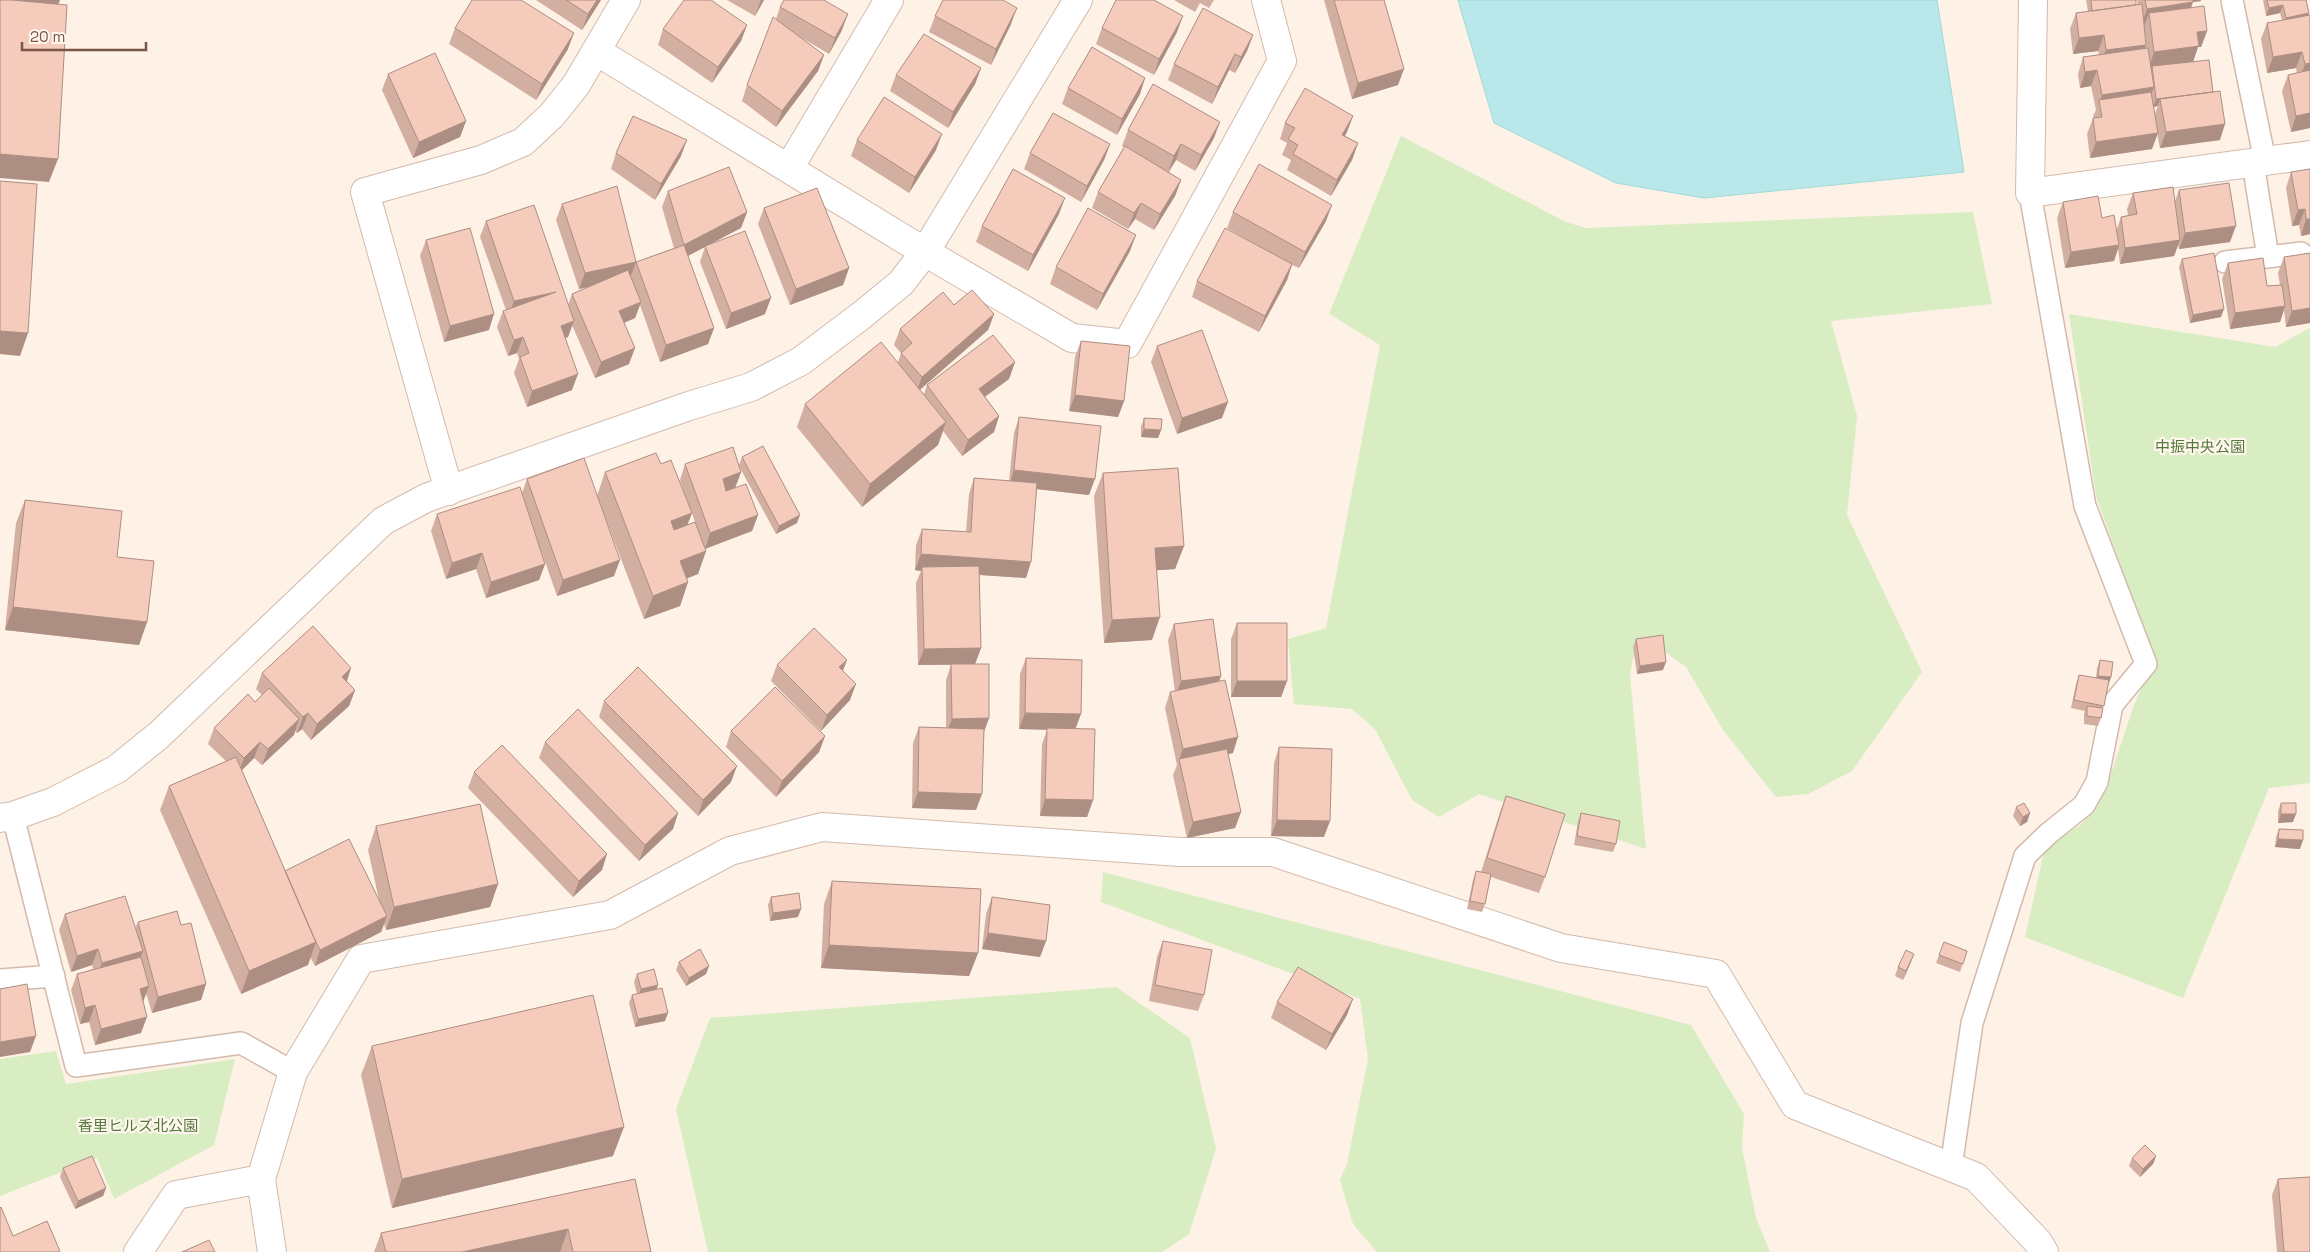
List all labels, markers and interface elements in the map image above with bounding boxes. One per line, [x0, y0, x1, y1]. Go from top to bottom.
scale bar [22, 20, 146, 52]
text: 20 m [30, 27, 65, 46]
park label: 中振中央公園 [2155, 437, 2245, 456]
park label: 香里ヒルズ北公園 [78, 1116, 198, 1135]

